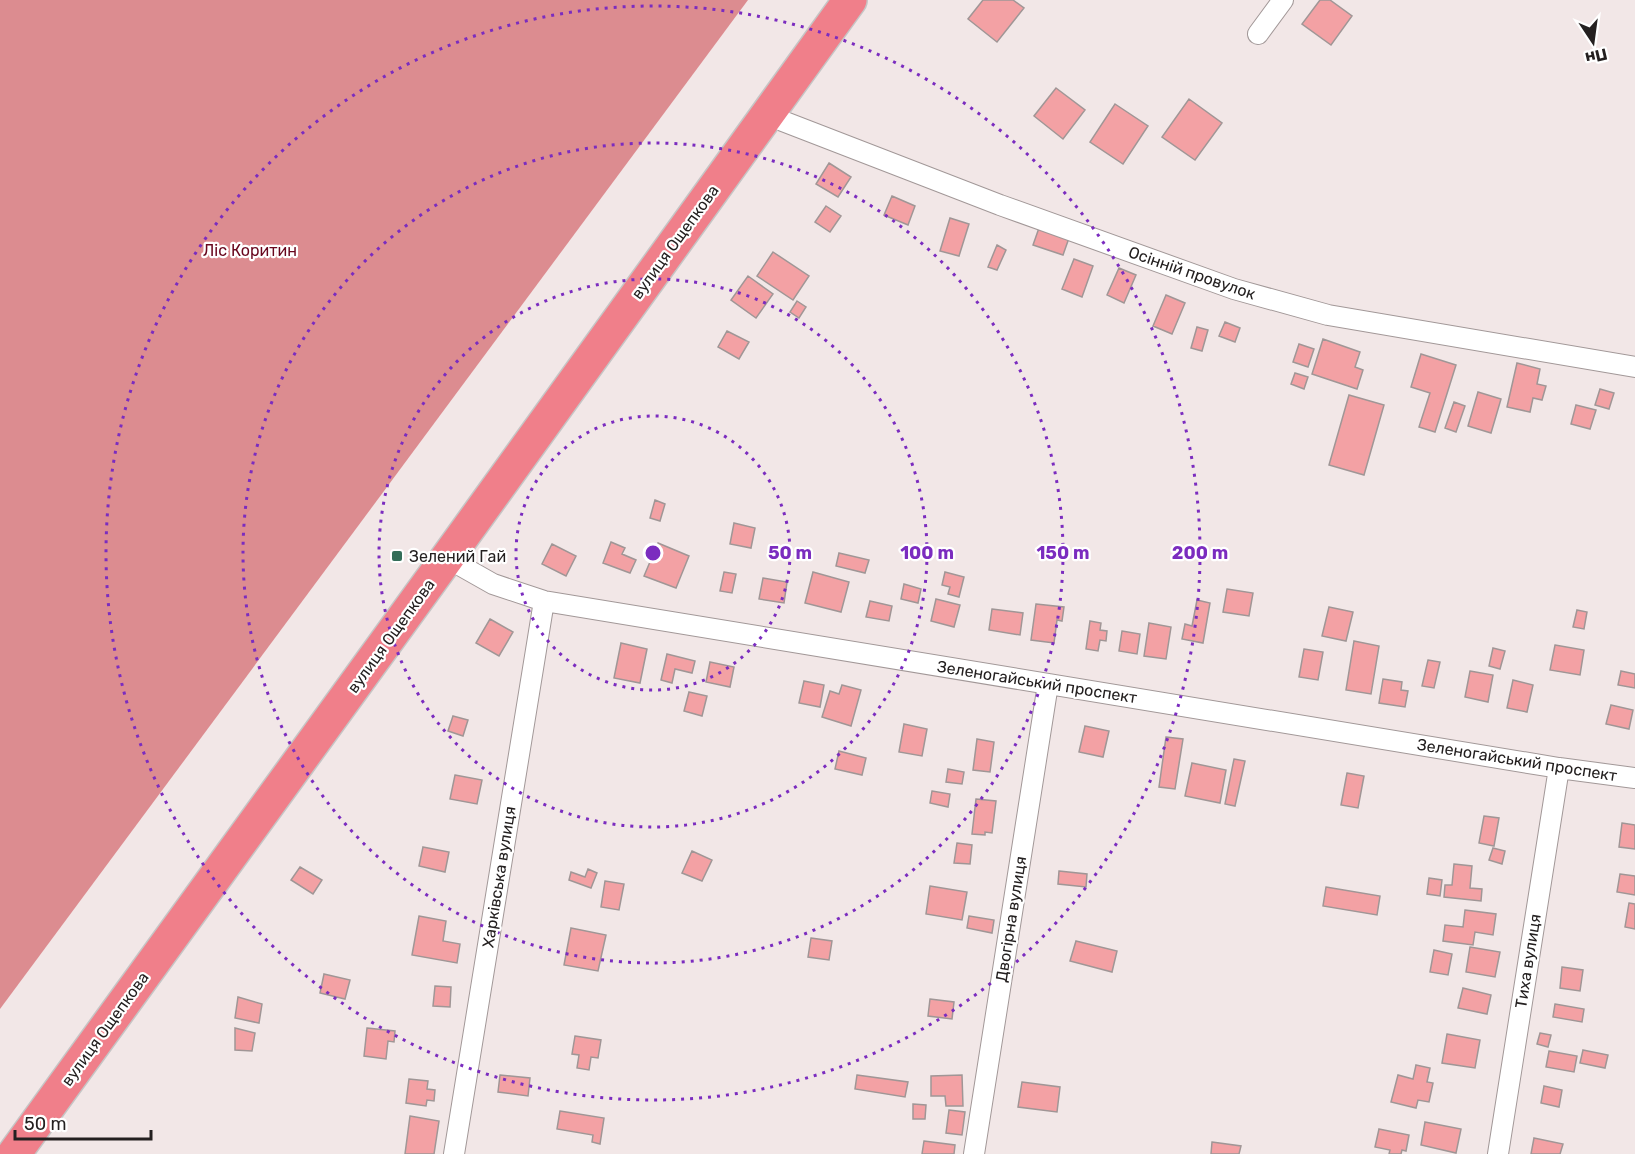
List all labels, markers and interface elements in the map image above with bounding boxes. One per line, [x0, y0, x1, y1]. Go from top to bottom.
north arrow [1563, 12, 1623, 72]
text: Пн [1583, 44, 1609, 68]
street label: вулиця Ощепкова [627, 181, 723, 303]
park label: Ліс Коритин [203, 241, 297, 260]
street label: Осінній провулок [1126, 242, 1258, 304]
text: 50 m [768, 542, 812, 564]
text: 100 m [900, 542, 954, 564]
text: 150 m [1036, 542, 1090, 564]
text: 200 m [1172, 542, 1228, 564]
centre of rings [643, 543, 663, 563]
place label: Зелений Гай [409, 547, 506, 566]
marker: Зелений Гай [390, 549, 404, 563]
street label: вулиця Ощепкова [343, 575, 439, 697]
street label: Зеленогайський проспект [936, 657, 1138, 707]
street label: Зеленогайський проспект [1416, 735, 1618, 785]
street label: Харківська вулиця [478, 805, 520, 949]
street label: Двогірна вулиця [992, 855, 1030, 983]
street label: Тиха вулиця [1511, 912, 1545, 1010]
street label: вулиця Ощепкова [57, 968, 153, 1090]
scale bar [15, 1103, 152, 1141]
text: 50 m [24, 1113, 67, 1135]

